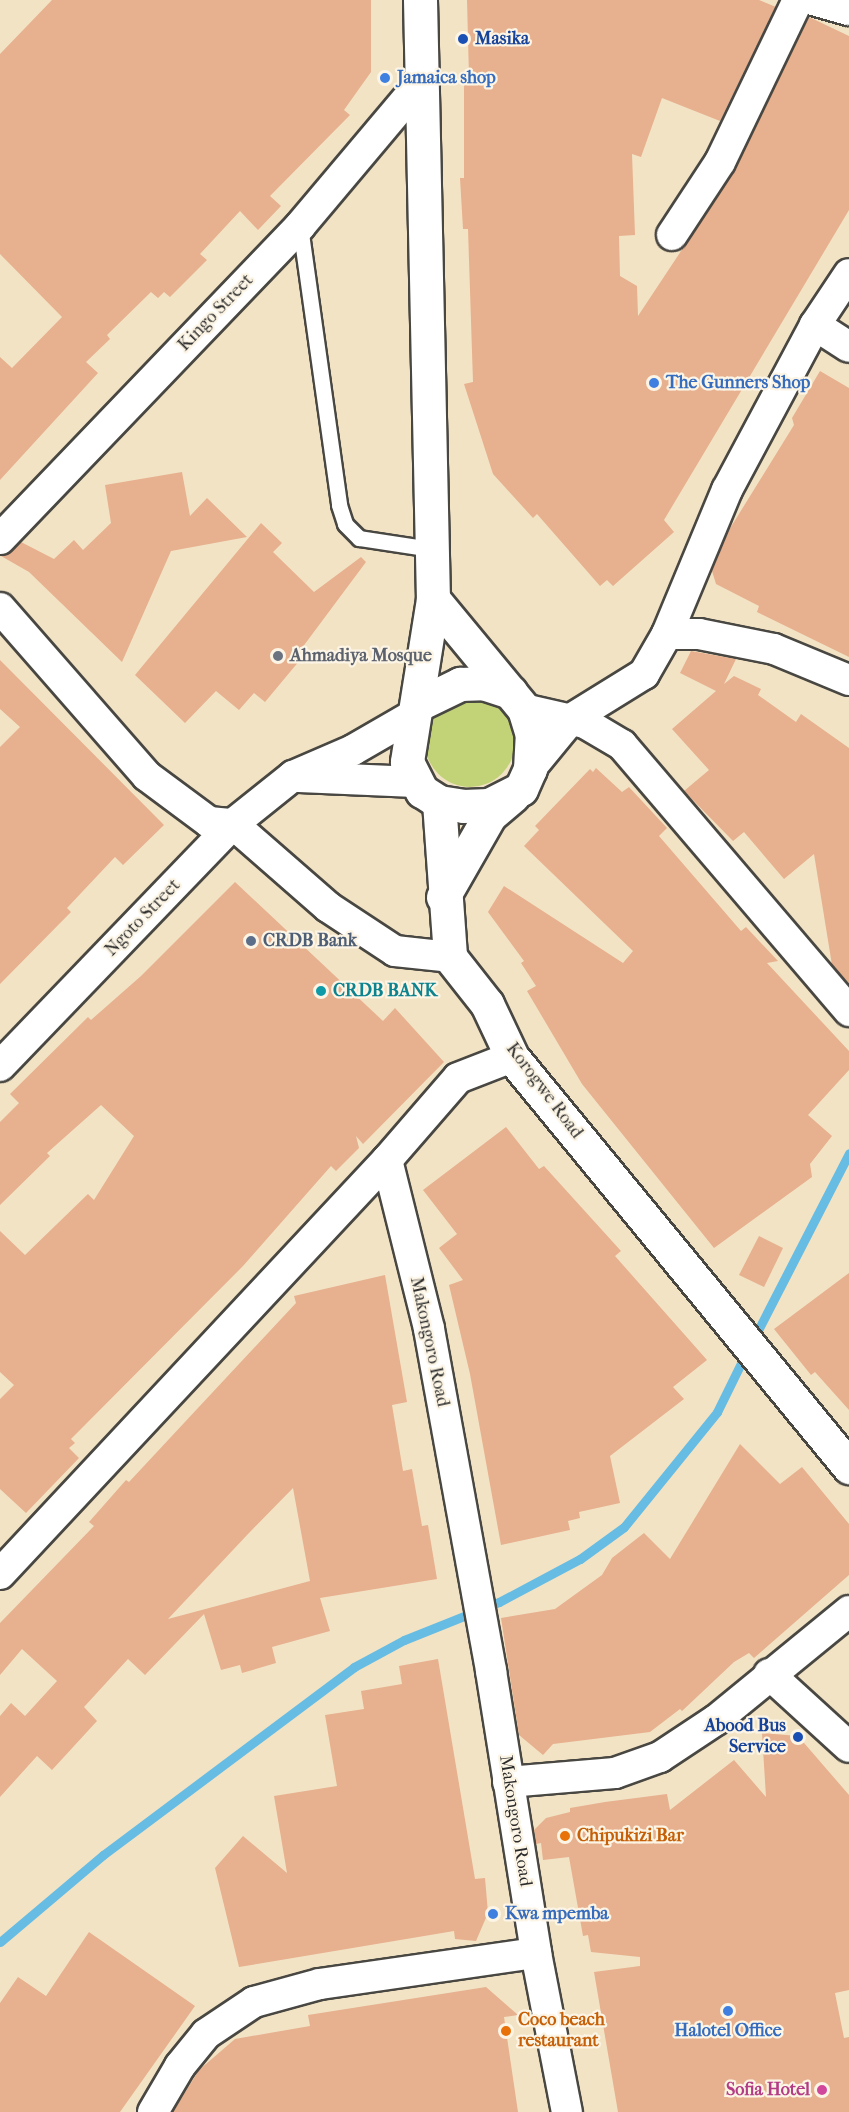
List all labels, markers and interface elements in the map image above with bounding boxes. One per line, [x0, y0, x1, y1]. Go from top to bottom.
place label: Masika [475, 28, 529, 50]
marker: Masika [456, 32, 470, 46]
place label: Jamaica shop [397, 67, 496, 89]
marker: Jamaica shop [378, 71, 392, 85]
street label: Kingo Street [174, 270, 258, 356]
place label: The Gunners Shop [666, 372, 810, 394]
marker: The Gunners Shop [647, 376, 661, 390]
place label: Ahmadiya Mosque [290, 645, 432, 667]
marker: Ahmadiya Mosque [271, 649, 285, 663]
street label: Ngoto Street [101, 875, 185, 961]
place label: CRDB Bank [263, 930, 357, 952]
marker: CRDB Bank [244, 934, 258, 948]
place label: CRDB BANK [333, 980, 437, 1002]
marker: CRDB BANK [314, 984, 328, 998]
street label: Korogwe Road [501, 1039, 587, 1143]
street label: Makongoro Road [405, 1275, 453, 1409]
place label: Abood Bus Service [704, 1716, 786, 1758]
marker: Abood Bus Service [791, 1730, 805, 1744]
street label: Makongoro Road [494, 1754, 536, 1888]
place label: Chipukizi Bar [577, 1825, 684, 1847]
marker: Chipukizi Bar [558, 1829, 572, 1843]
place label: Kwa mpemba [505, 1903, 609, 1925]
marker: Kwa mpemba [486, 1907, 500, 1921]
marker: Halotel Office [721, 2004, 735, 2018]
place label: Coco beach restaurant [518, 2010, 605, 2052]
place label: Halotel Office [674, 2020, 782, 2042]
marker: Coco beach restaurant [499, 2024, 513, 2038]
place label: Sofia Hotel [726, 2079, 810, 2101]
marker: Sofia Hotel [815, 2083, 829, 2097]

